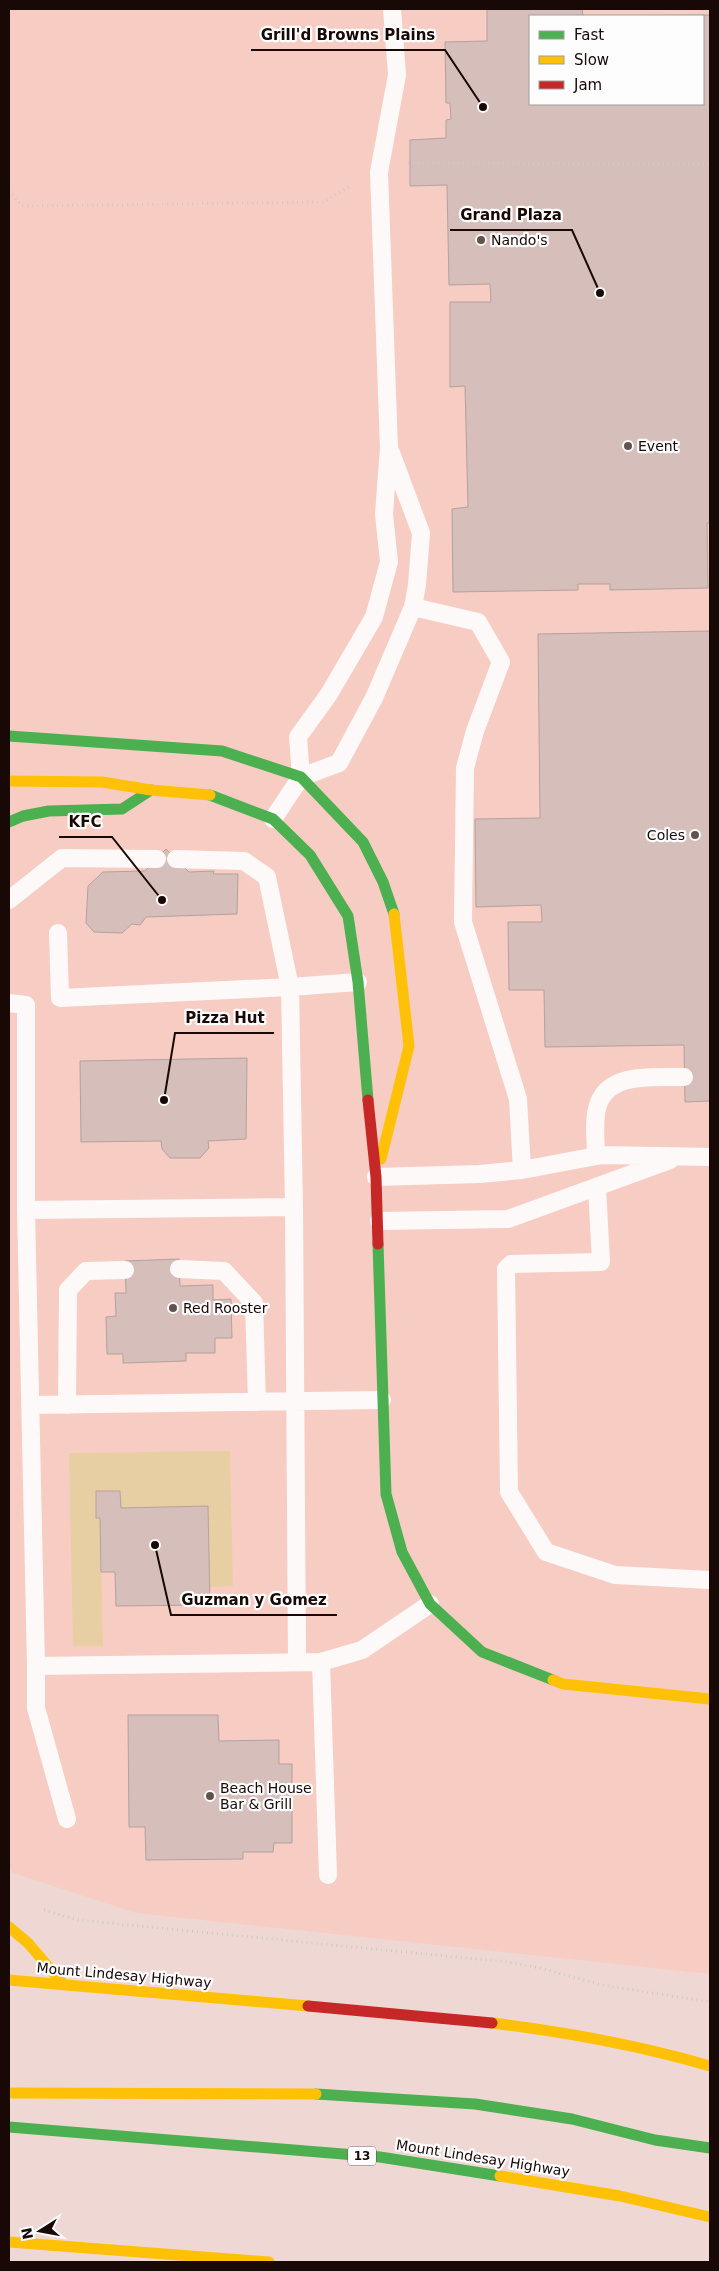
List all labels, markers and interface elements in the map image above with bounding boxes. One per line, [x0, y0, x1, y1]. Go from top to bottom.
legend [529, 15, 704, 105]
callout: Grill'd Browns Plains [251, 20, 445, 50]
text: Grill'd Browns Plains [261, 26, 435, 44]
text: Fast [574, 26, 604, 44]
text: Slow [574, 51, 609, 69]
text: Jam [573, 76, 602, 94]
callout: Grand Plaza [450, 200, 572, 230]
text: Grand Plaza [460, 206, 562, 224]
place label: Nando's [491, 232, 548, 248]
marker: Nando's [475, 234, 487, 246]
place label: Event [638, 438, 679, 454]
marker: Event [622, 440, 634, 452]
callout: KFC [59, 807, 112, 837]
text: KFC [69, 813, 101, 831]
place label: Coles [647, 827, 685, 843]
marker: Coles [689, 829, 701, 841]
callout: Pizza Hut [175, 1003, 274, 1033]
text: Pizza Hut [185, 1009, 265, 1027]
place label: Red Rooster [183, 1300, 268, 1316]
marker: Red Rooster [167, 1302, 179, 1314]
callout: Guzman y Gomez [171, 1585, 337, 1615]
text: Guzman y Gomez [181, 1591, 327, 1609]
place label: Beach House Bar & Grill [220, 1780, 312, 1812]
marker: Beach House Bar & Grill [204, 1790, 216, 1802]
street label: Mount Lindesay Highway [36, 1959, 212, 1991]
street label: Mount Lindesay Highway [395, 2136, 571, 2180]
road number: 13 [348, 2146, 376, 2166]
north arrow [15, 2206, 65, 2256]
text: N [18, 2226, 36, 2241]

